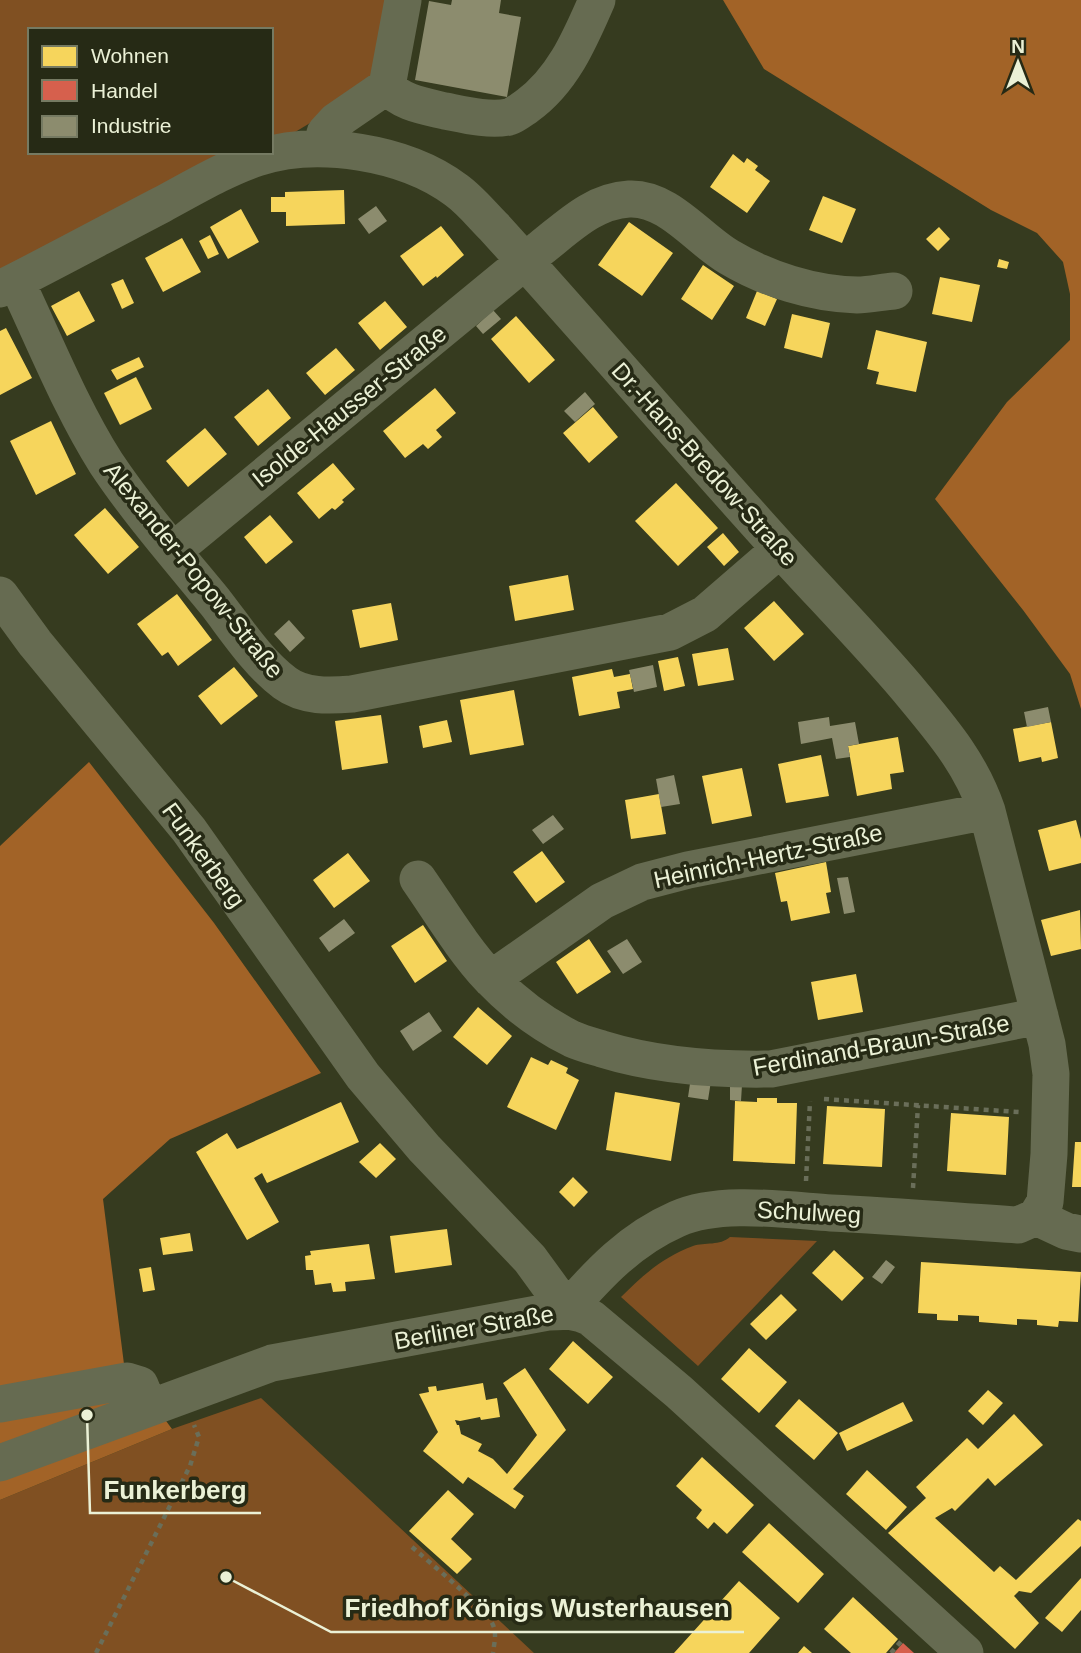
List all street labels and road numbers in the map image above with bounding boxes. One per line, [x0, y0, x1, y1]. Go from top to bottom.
street label: Isolde-Hausser-Straße [247, 320, 451, 492]
street label: Dr.-Hans-Bredow-Straße [607, 357, 803, 571]
street label: Alexander-Popow-Straße [99, 457, 289, 683]
street label: Funkerberg [157, 797, 251, 913]
street label: Heinrich-Hertz-Straße [651, 819, 885, 893]
street label: Ferdinand-Braun-Straße [751, 1009, 1011, 1081]
street label: Schulweg [756, 1196, 862, 1228]
street label: Berliner Straße [392, 1300, 556, 1354]

